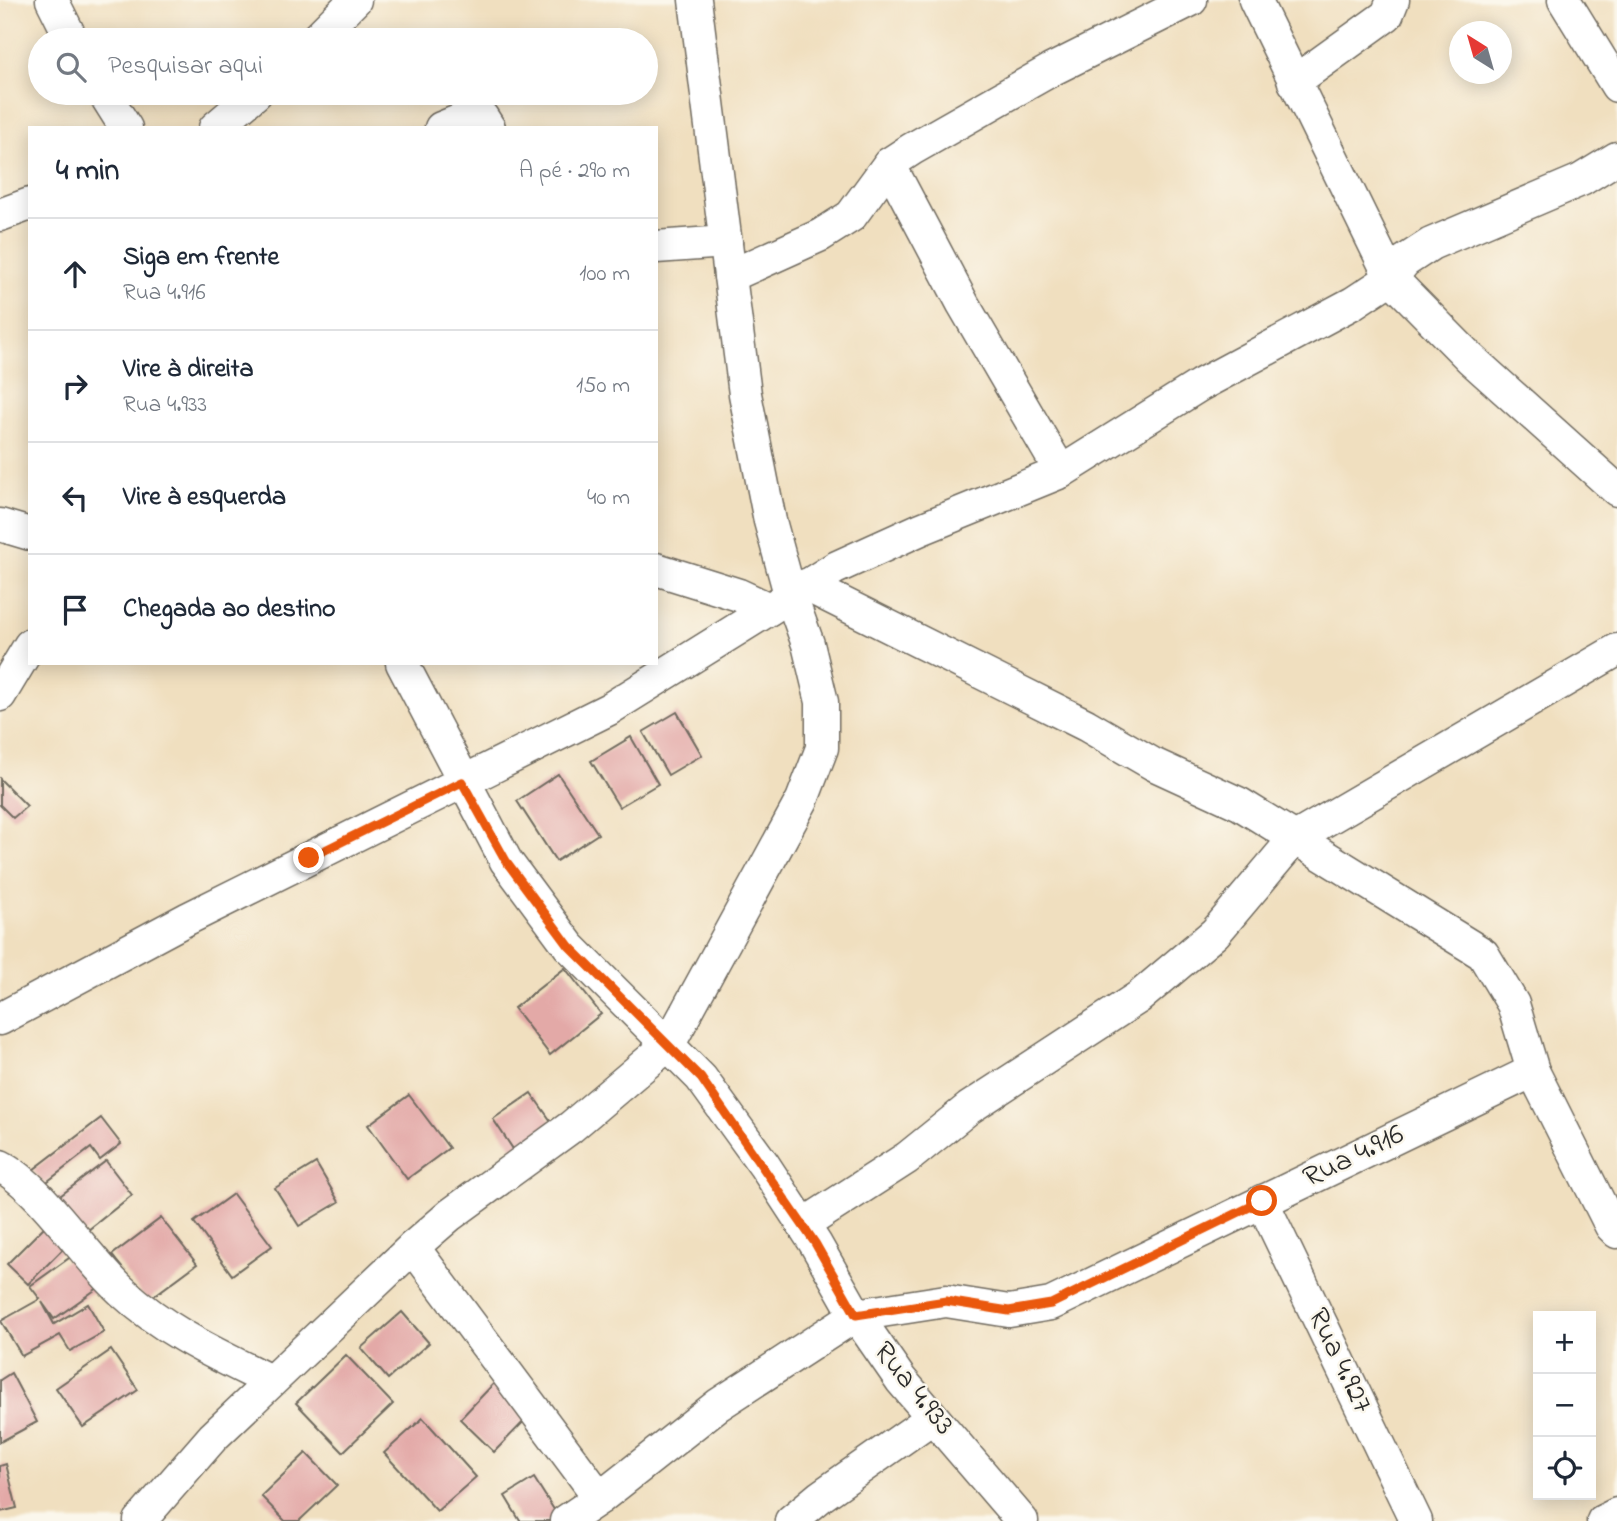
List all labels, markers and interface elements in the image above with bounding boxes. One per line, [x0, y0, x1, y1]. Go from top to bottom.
north arrow [1449, 21, 1512, 84]
search box [28, 28, 658, 105]
icon: search [52, 48, 90, 86]
text: Pesquisar aqui [108, 48, 263, 86]
text: 4 min [56, 150, 119, 194]
text: A pé · 290 m [519, 155, 630, 188]
text: Siga em frente [123, 239, 279, 277]
icon: ahead [56, 255, 94, 293]
text: 100 m [579, 258, 630, 291]
text: Rua 4.916 [123, 277, 206, 310]
text: Vire à direita [123, 351, 254, 389]
icon: right [56, 367, 94, 405]
text: 150 m [576, 370, 630, 403]
text: Rua 4.933 [123, 389, 207, 422]
icon: left [56, 479, 94, 517]
text: Vire à esquerda [123, 479, 286, 517]
text: 40 m [587, 482, 630, 515]
icon: arrive [56, 591, 94, 629]
text: Chegada ao destino [123, 591, 335, 629]
route end [293, 842, 324, 873]
street label: Rua 4.916 [1296, 1114, 1412, 1200]
route start [1246, 1185, 1277, 1216]
street label: Rua 4.927 [1295, 1301, 1383, 1421]
map controls [1533, 1311, 1596, 1500]
button: + [1533, 1311, 1596, 1374]
street label: Rua 4.933 [861, 1333, 965, 1445]
button: − [1533, 1374, 1596, 1437]
button: locate [1533, 1437, 1596, 1500]

